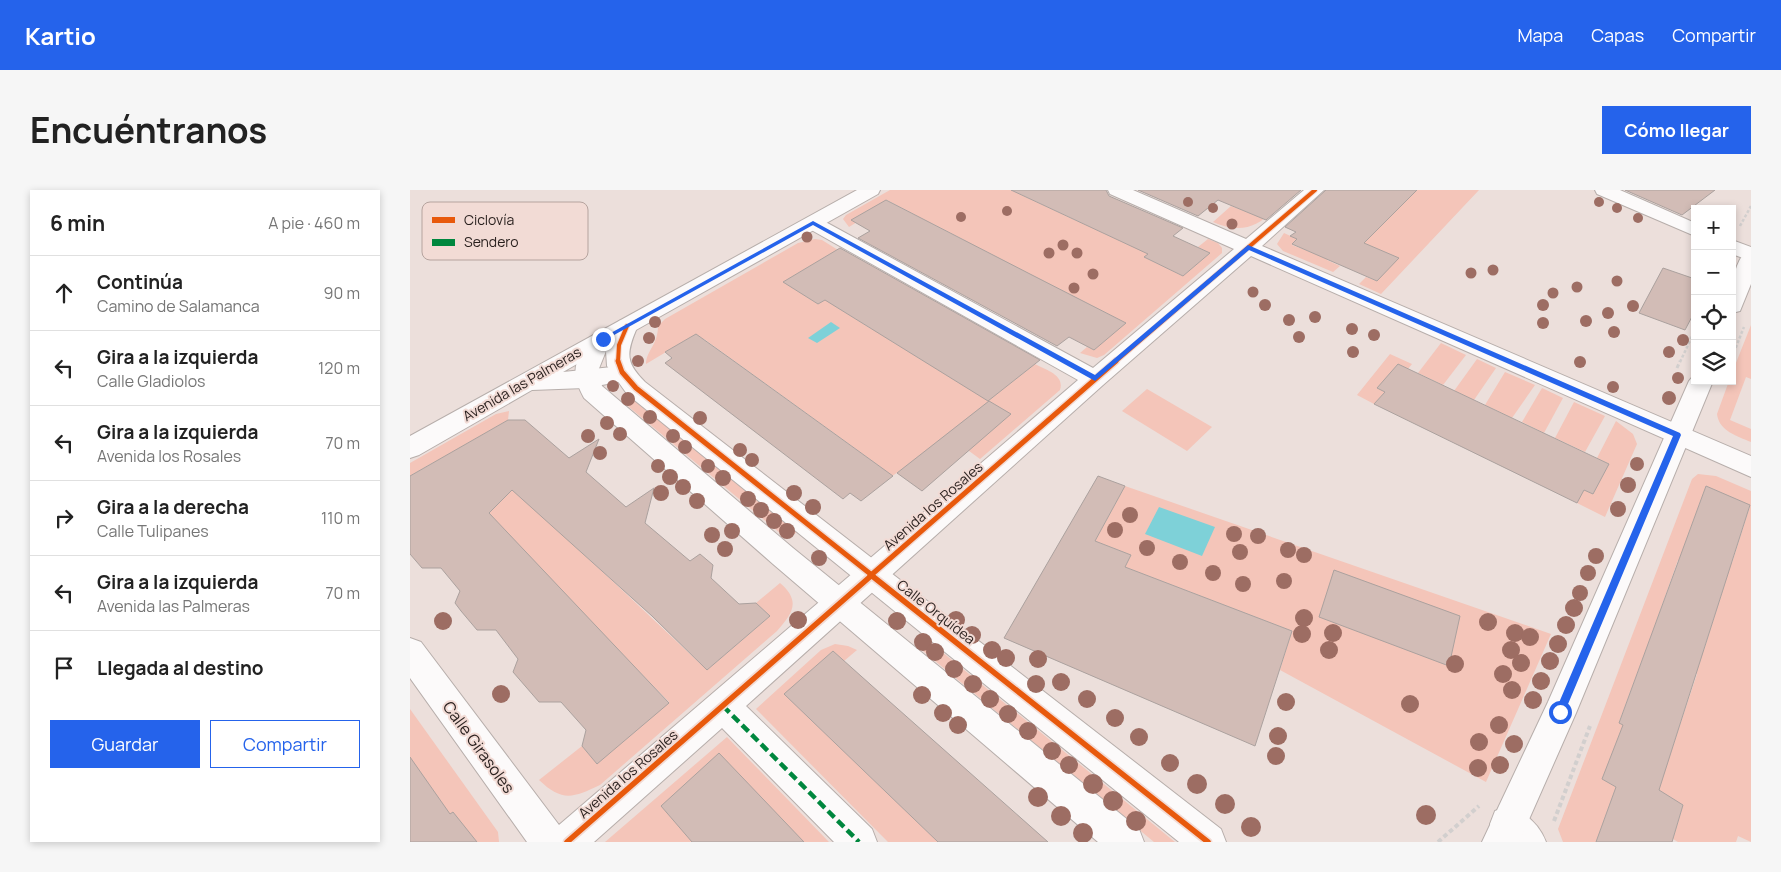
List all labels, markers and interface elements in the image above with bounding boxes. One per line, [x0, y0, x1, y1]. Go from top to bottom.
text: Kartio [25, 19, 96, 52]
text: Mapa [1517, 23, 1563, 47]
text: Capas [1591, 23, 1644, 47]
text: Compartir [1672, 23, 1756, 47]
text: Encuéntranos [30, 106, 267, 154]
button: Cómo llegar [1602, 106, 1751, 154]
legend [422, 202, 588, 260]
map controls [1691, 205, 1736, 385]
button: + [1691, 205, 1736, 250]
text: 6 min [50, 209, 105, 237]
text: Ciclovía [464, 210, 514, 229]
text: A pie · 460 m [268, 212, 360, 234]
text: Sendero [464, 232, 519, 251]
button: − [1691, 250, 1736, 295]
text: Continúa [97, 269, 183, 295]
icon: ahead [50, 279, 78, 307]
text: 90 m [324, 282, 360, 304]
text: Camino de Salamanca [97, 295, 260, 317]
button: locate [1691, 295, 1736, 340]
route end [592, 328, 615, 351]
button: layers [1691, 340, 1736, 385]
street label: Avenida las Palmeras [459, 342, 584, 425]
text: Gira a la izquierda [97, 344, 258, 370]
icon: left [50, 354, 78, 382]
text: 120 m [318, 357, 360, 379]
text: Calle Gladiolos [97, 370, 205, 392]
text: Gira a la izquierda [97, 419, 258, 445]
icon: left [50, 429, 78, 457]
text: 70 m [325, 432, 360, 454]
text: Avenida los Rosales [97, 445, 241, 467]
street label: Avenida los Rosales [879, 457, 987, 554]
text: Gira a la derecha [97, 494, 249, 520]
icon: right [50, 504, 78, 532]
text: 110 m [321, 507, 360, 529]
text: Calle Tulipanes [97, 520, 209, 542]
text: Gira a la izquierda [97, 569, 258, 595]
street label: Calle Orquídea [893, 575, 979, 648]
icon: left [50, 579, 78, 607]
text: 70 m [325, 582, 360, 604]
text: Avenida las Palmeras [97, 595, 250, 617]
icon: arrive [50, 654, 78, 682]
text: Llegada al destino [97, 655, 264, 681]
street label: Calle Girasoles [438, 696, 520, 798]
route start [1549, 701, 1572, 724]
button: Guardar [50, 720, 200, 768]
button: Compartir [210, 720, 360, 768]
street label: Avenida los Rosales [574, 725, 682, 822]

